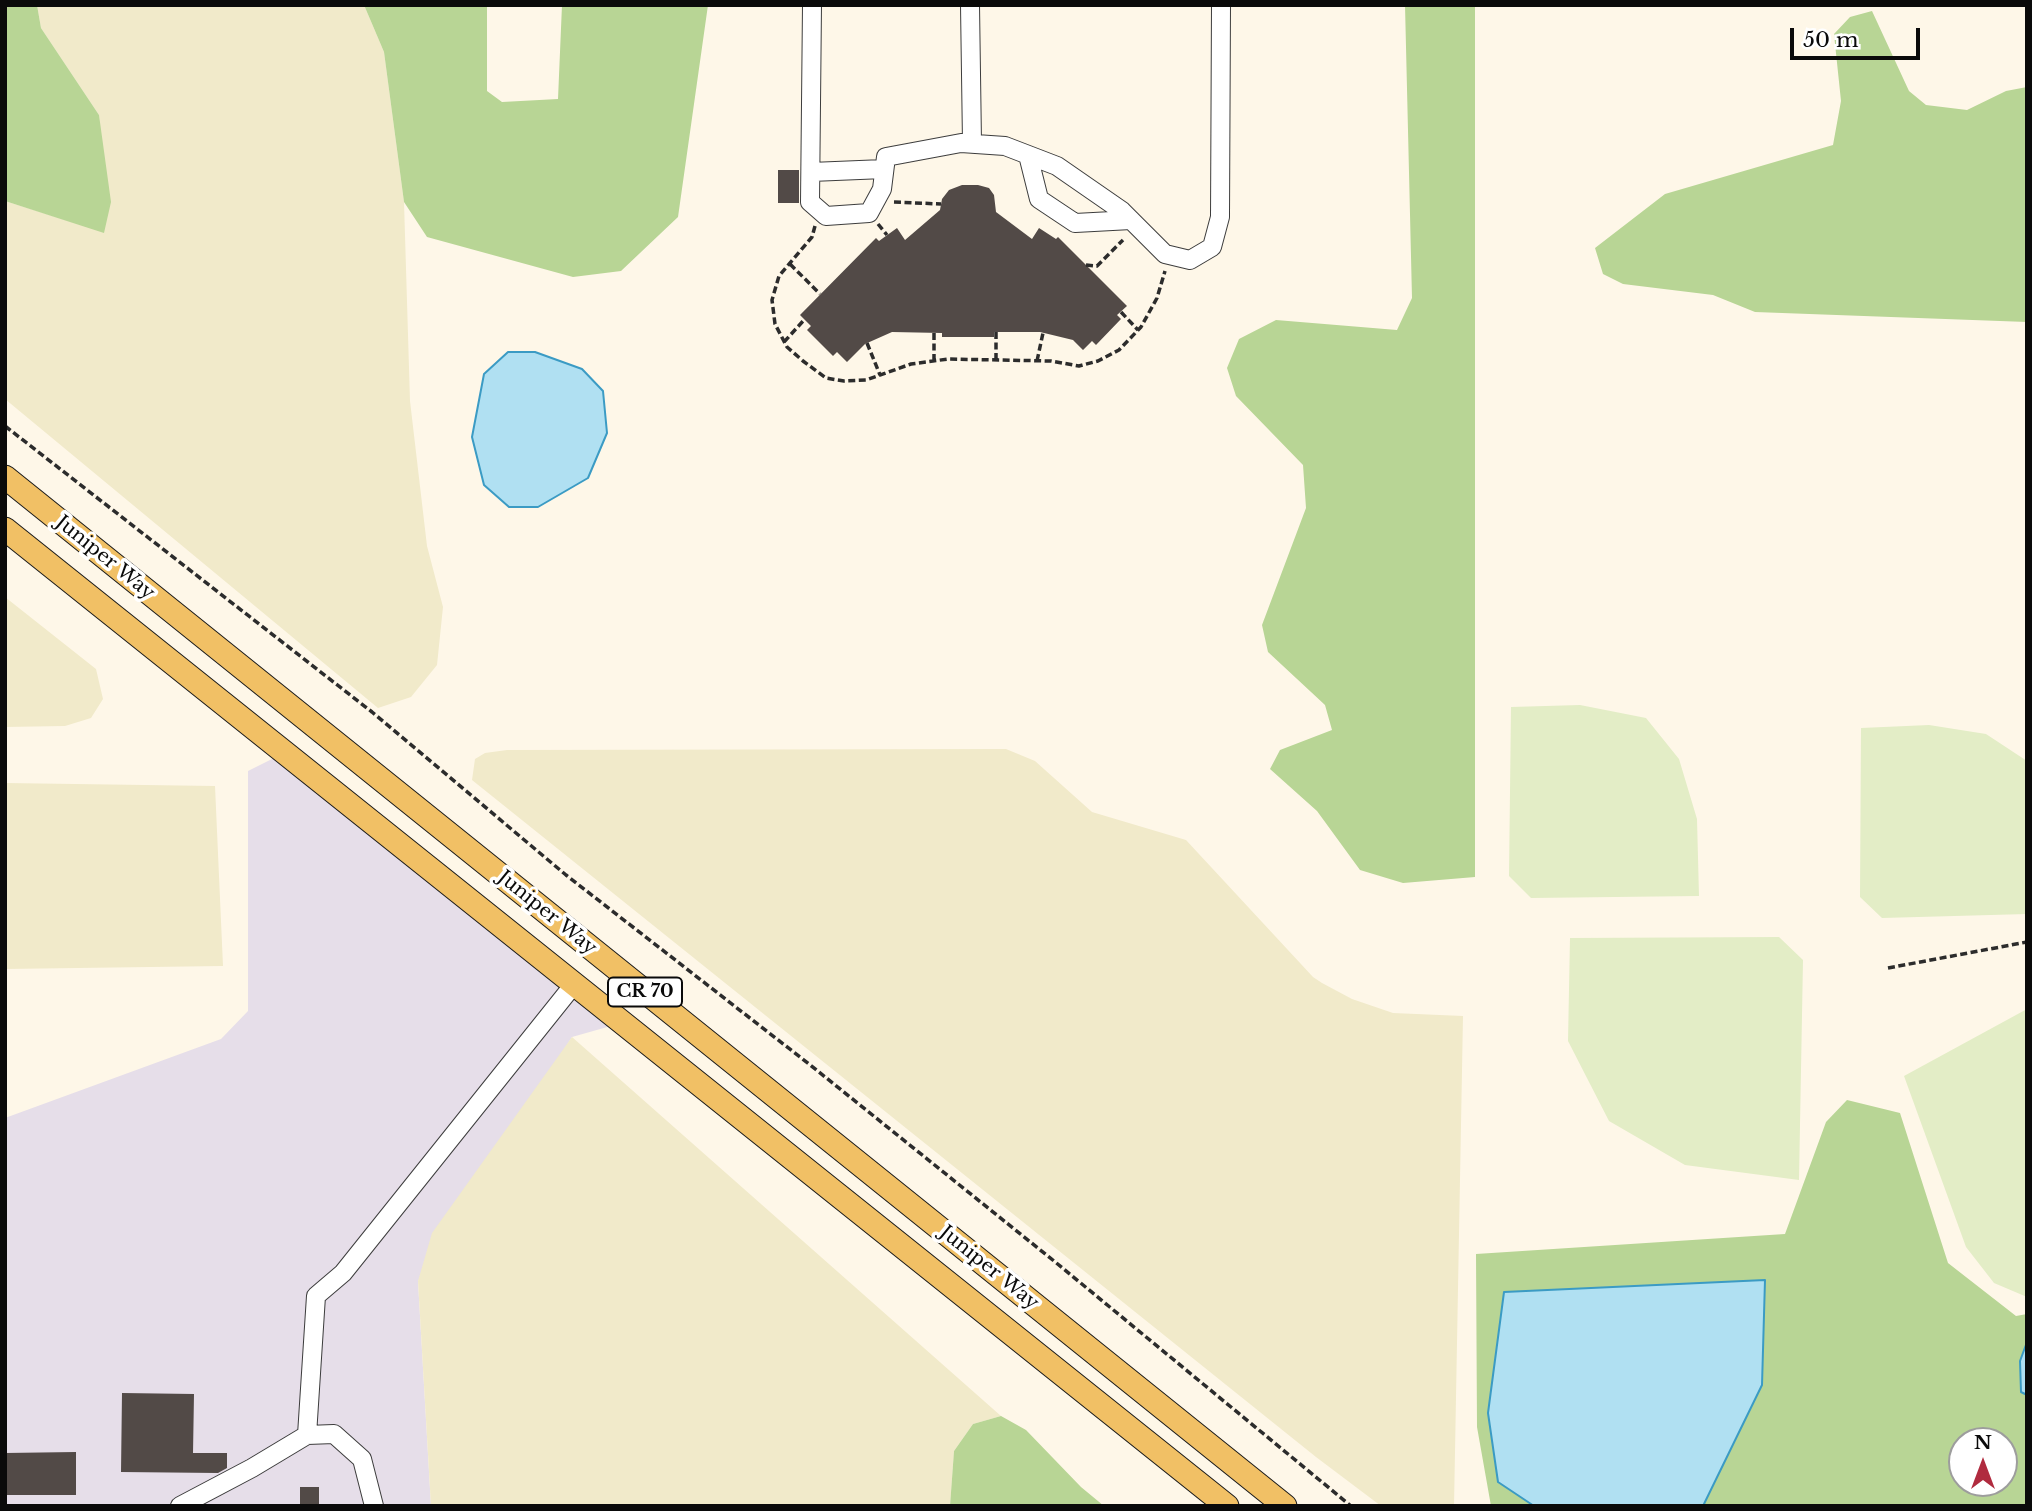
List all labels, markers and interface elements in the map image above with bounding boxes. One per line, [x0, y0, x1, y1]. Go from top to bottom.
scale bar [1794, 14, 1924, 58]
text: 50 m [1803, 27, 1858, 53]
street label: Juniper Way [51, 511, 159, 605]
street label: Juniper Way [493, 866, 601, 960]
road number: CR 70 [608, 978, 682, 1007]
street label: Juniper Way [935, 1221, 1043, 1315]
north arrow [1948, 1427, 2018, 1497]
text: N [1974, 1431, 1992, 1454]

